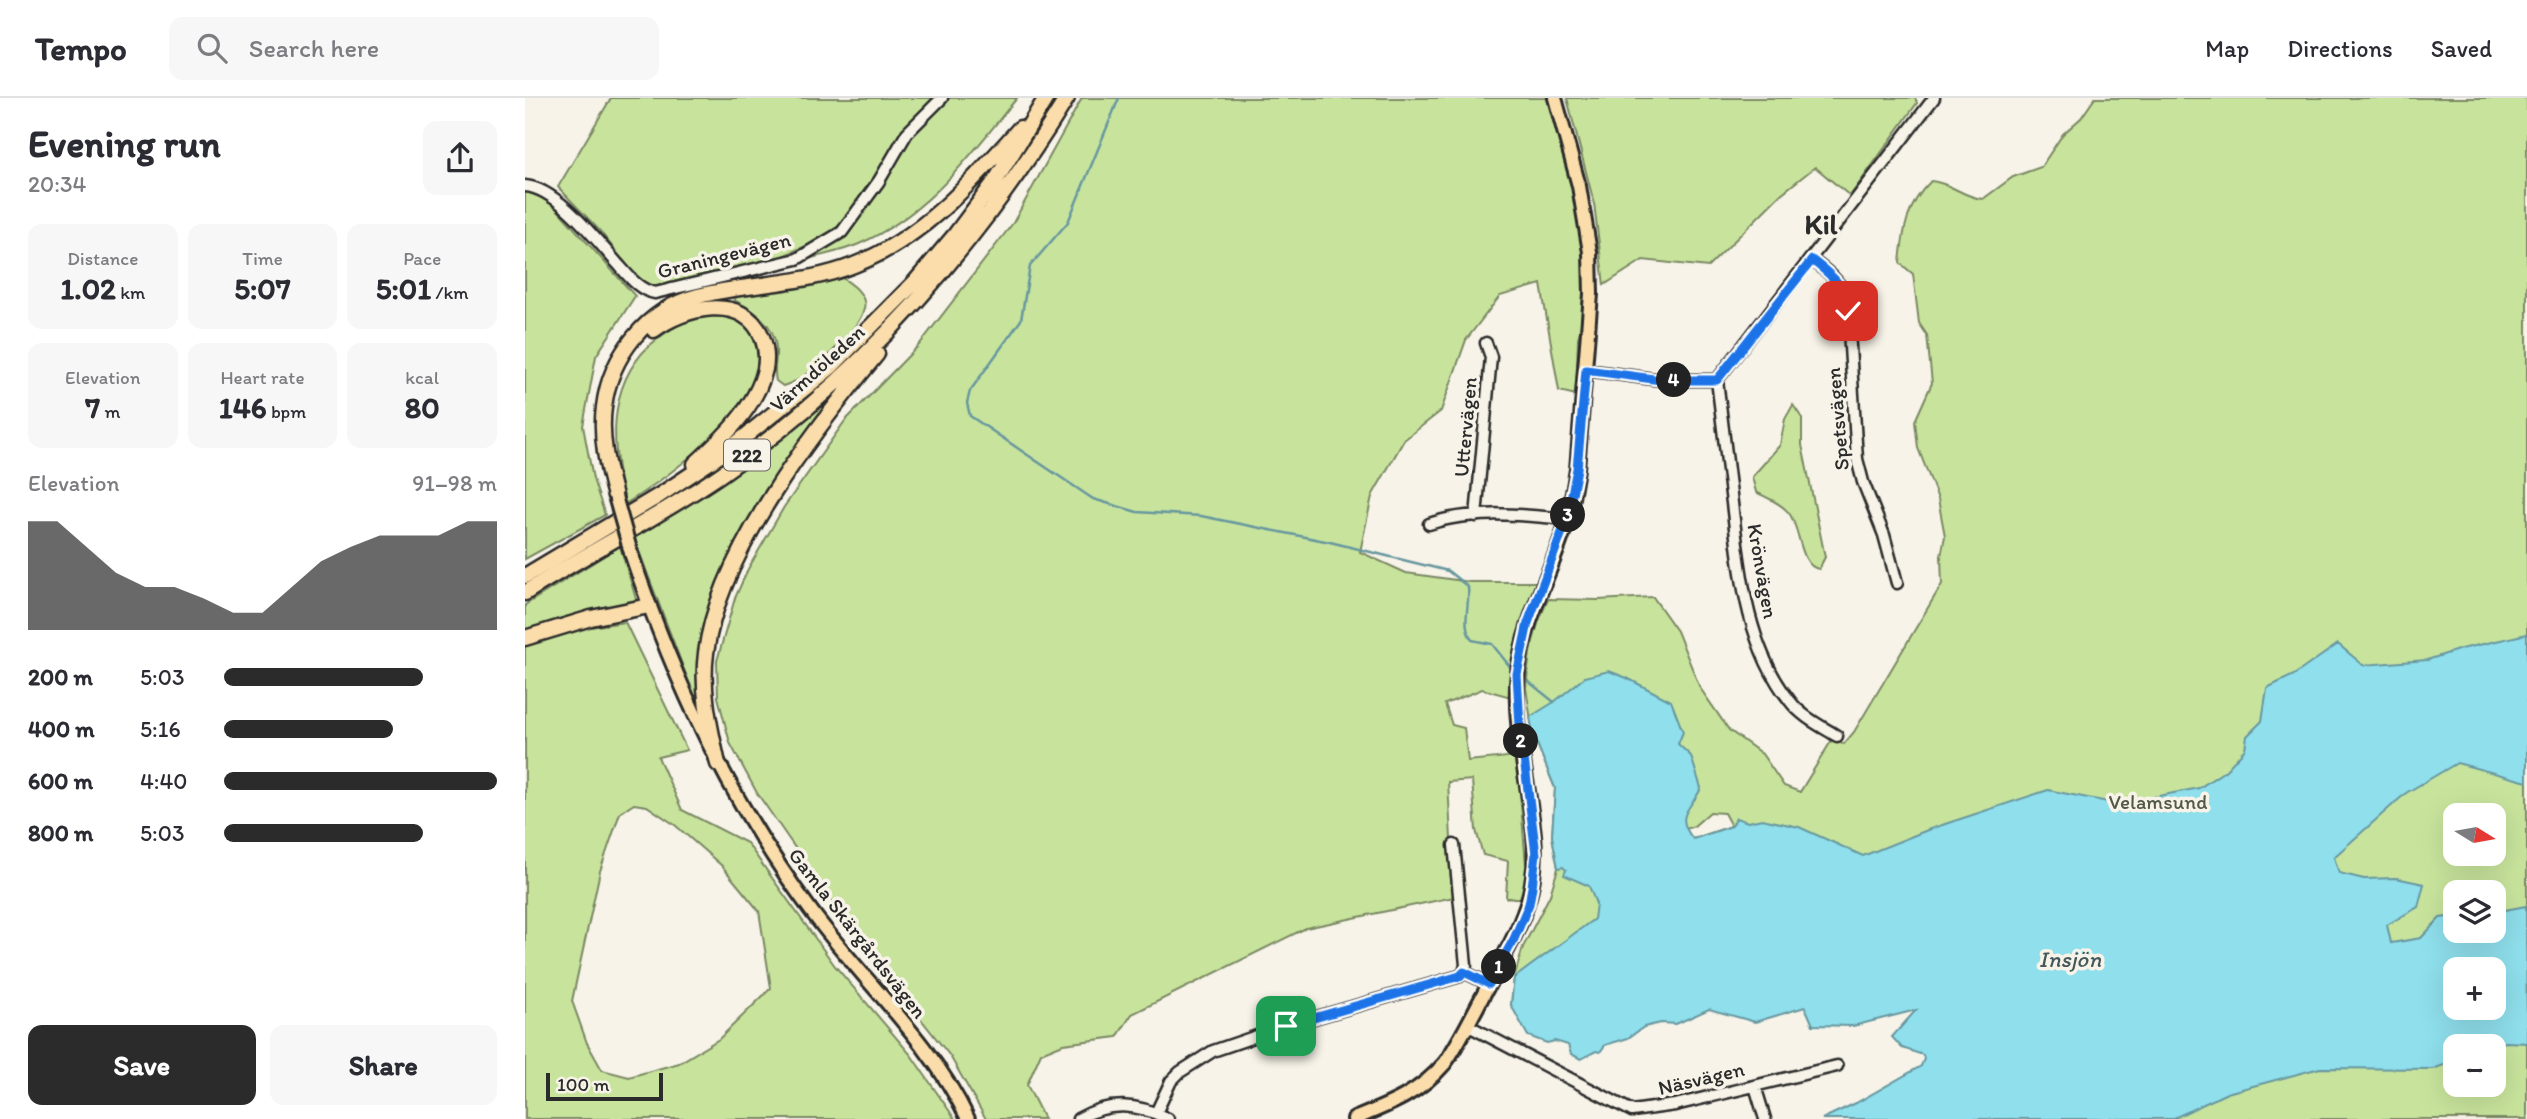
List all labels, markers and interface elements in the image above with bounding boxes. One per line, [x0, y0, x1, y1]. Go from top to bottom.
search box [169, 17, 659, 80]
text: Tempo [35, 29, 127, 68]
icon: search [193, 29, 231, 67]
text: Search here [249, 32, 379, 64]
text: Map [2205, 34, 2249, 63]
text: Directions [2287, 34, 2393, 63]
text: Saved [2431, 34, 2492, 63]
text: Evening run [28, 121, 221, 167]
button: share [423, 121, 497, 195]
text: 20:34 [28, 170, 86, 198]
district label: Kil [1805, 207, 1838, 241]
street label: Graningevägen [655, 226, 793, 284]
text: Distance [67, 247, 138, 270]
text: Time [242, 247, 283, 270]
text: Pace [403, 247, 441, 270]
text: 1.02 [60, 270, 116, 307]
text: 5:07 [234, 270, 291, 307]
text: 5:01 [376, 270, 431, 307]
text: km [116, 281, 145, 304]
text: /km [431, 281, 469, 304]
pin [1818, 281, 1878, 341]
icon: check [1829, 292, 1867, 330]
street label: Värmdöleden [764, 319, 870, 417]
pin: 4 [1657, 362, 1691, 398]
text: Elevation [65, 366, 141, 389]
text: Heart rate [220, 366, 305, 389]
text: kcal [405, 366, 439, 389]
street label: Spetsvägen [1820, 366, 1854, 472]
text: 4 [1668, 368, 1679, 391]
street label: Uttervägen [1448, 376, 1482, 478]
text: 7 [85, 389, 100, 426]
text: 146 [219, 389, 267, 426]
text: 80 [405, 389, 440, 426]
text: m [100, 400, 120, 423]
text: bpm [267, 400, 306, 423]
road number: 222 [724, 440, 770, 470]
text: Elevation [28, 469, 119, 497]
text: 91–98 m [412, 469, 497, 497]
pin: 3 [1551, 498, 1585, 532]
text: 3 [1562, 503, 1573, 526]
street label: Krönvägen [1742, 521, 1784, 621]
text: 200 m [28, 663, 93, 691]
text: 5:03 [140, 663, 184, 691]
text: 400 m [28, 715, 95, 743]
text: 5:16 [140, 715, 181, 743]
pin: 2 [1503, 724, 1539, 758]
text: 2 [1516, 729, 1526, 752]
text: 600 m [28, 767, 93, 795]
text: 4:40 [140, 767, 187, 795]
park label: Velamsund [2109, 789, 2207, 814]
north arrow [2443, 803, 2506, 866]
map controls [2443, 803, 2506, 1097]
text: 800 m [28, 819, 93, 847]
text: 5:03 [140, 819, 184, 847]
street label: Gamla Skärgårdsvägen [784, 843, 932, 1023]
button: layers [2443, 880, 2506, 943]
water label: Insjön [2039, 945, 2101, 973]
pin: 1 [1481, 950, 1517, 984]
text: 1 [1494, 955, 1503, 978]
button: + [2443, 957, 2506, 1020]
pin [1256, 996, 1316, 1056]
icon: arrive [1267, 1007, 1305, 1045]
button: Save [28, 1025, 256, 1105]
button: Share [270, 1025, 497, 1105]
button: − [2443, 1034, 2506, 1097]
street label: Näsvägen [1655, 1056, 1747, 1100]
scale bar [546, 1070, 663, 1102]
text: 100 m [557, 1073, 609, 1096]

